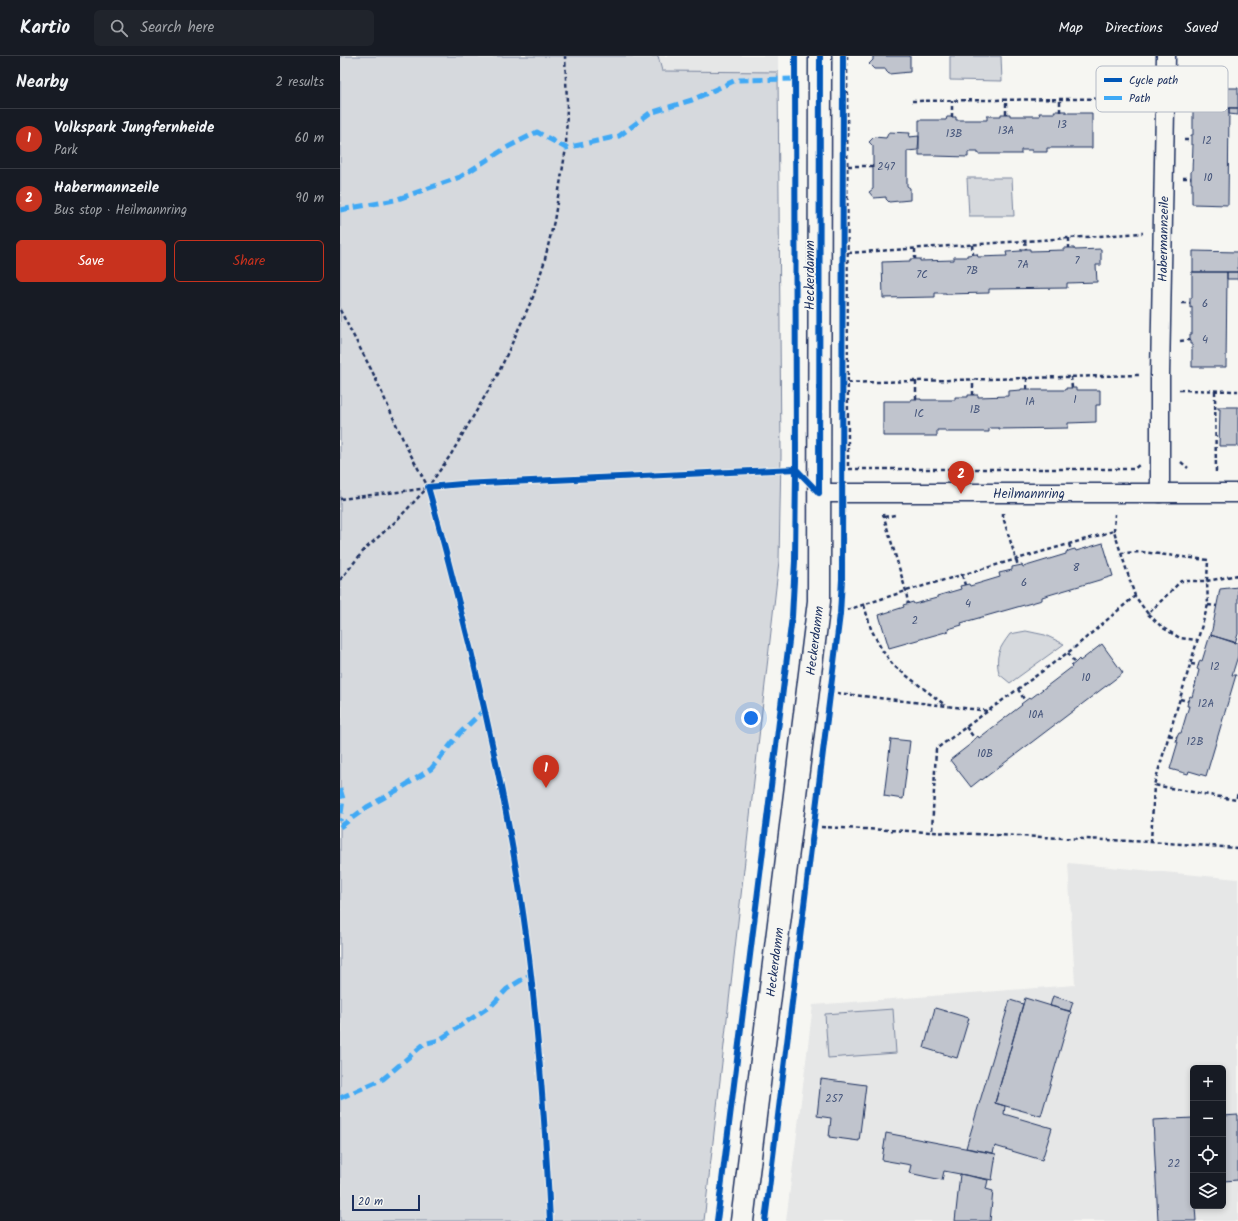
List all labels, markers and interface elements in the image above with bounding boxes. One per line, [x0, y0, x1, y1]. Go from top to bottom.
search box [94, 10, 374, 46]
text: Kartio [20, 13, 70, 43]
text: Search here [140, 16, 214, 40]
icon: search [108, 17, 130, 39]
text: Map [1058, 17, 1083, 39]
text: Directions [1105, 17, 1163, 39]
text: Saved [1185, 17, 1218, 39]
legend [1096, 66, 1228, 112]
text: Nearby [16, 69, 68, 96]
text: 2 results [276, 72, 324, 93]
text: Cycle path [1129, 72, 1178, 90]
text: Path [1129, 90, 1150, 108]
text: Volkspark Jungfernheide [54, 116, 214, 140]
house number: 13 [1057, 116, 1067, 134]
house number: 13A [998, 122, 1015, 140]
house number: 13B [946, 125, 962, 143]
text: 1 [27, 128, 31, 149]
text: 60 m [295, 128, 324, 149]
house number: 12 [1202, 132, 1212, 150]
text: Park [54, 140, 78, 161]
house number: 247 [877, 158, 896, 176]
house number: 10 [1204, 169, 1213, 187]
text: Habermannzeile [54, 176, 159, 200]
text: 2 [25, 188, 33, 209]
text: 90 m [296, 188, 324, 209]
street label: Habermannzeile [1153, 196, 1175, 282]
text: Bus stop · Heilmannring [54, 200, 187, 221]
button: Save [16, 240, 166, 282]
button: Share [174, 240, 324, 282]
street label: Heckerdamm [800, 240, 821, 310]
house number: 7 [1074, 252, 1080, 270]
house number: 7A [1017, 256, 1029, 274]
house number: 7B [966, 262, 978, 280]
house number: 7C [916, 266, 928, 284]
house number: 6 [1202, 295, 1208, 313]
house number: 4 [1202, 331, 1208, 349]
house number: 1 [1073, 391, 1077, 409]
house number: 1A [1025, 393, 1035, 411]
house number: 1B [970, 401, 980, 419]
house number: 1C [914, 405, 924, 423]
pin: 2 [948, 461, 974, 494]
street label: Heilmannring [993, 484, 1065, 505]
house number: 8 [1073, 559, 1080, 577]
house number: 6 [1021, 574, 1027, 592]
house number: 4 [965, 595, 971, 613]
street label: Heckerdamm [801, 605, 830, 677]
house number: 2 [912, 612, 918, 630]
house number: 12 [1210, 658, 1220, 676]
house number: 10 [1082, 669, 1091, 687]
house number: 12A [1198, 695, 1215, 713]
house number: 10A [1028, 706, 1044, 724]
your location [741, 708, 761, 728]
house number: 12B [1187, 733, 1203, 751]
house number: 10B [977, 745, 993, 763]
pin: 1 [533, 755, 559, 788]
street label: Heckerdamm [761, 926, 790, 998]
map controls [1190, 1065, 1226, 1209]
button: + [1190, 1065, 1226, 1101]
house number: 257 [825, 1090, 844, 1108]
button: − [1190, 1101, 1226, 1137]
button: locate [1190, 1137, 1226, 1173]
house number: 22 [1168, 1155, 1180, 1173]
button: layers [1190, 1173, 1226, 1209]
scale bar [352, 1193, 420, 1212]
text: 20 m [358, 1193, 383, 1211]

